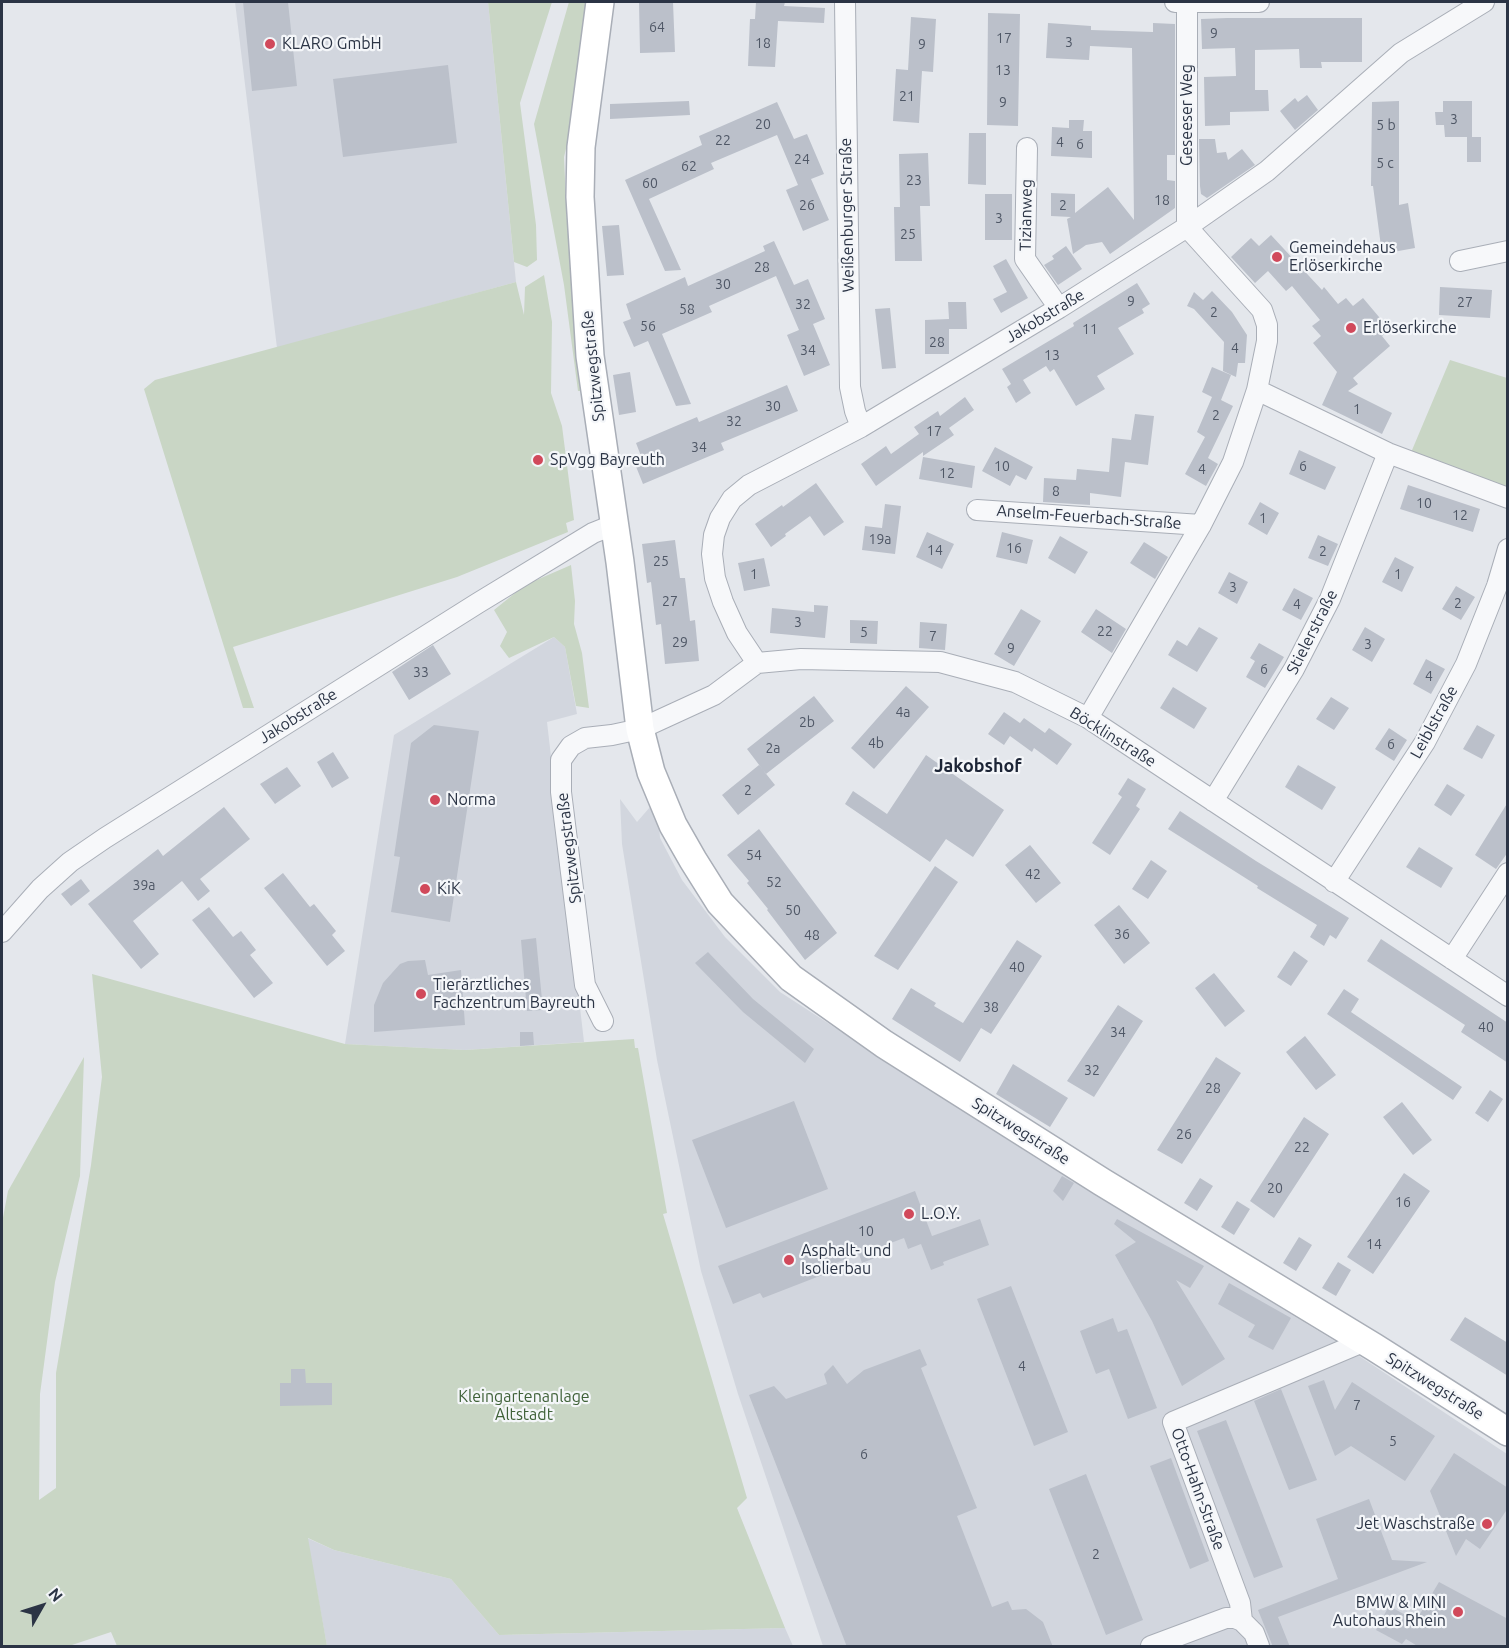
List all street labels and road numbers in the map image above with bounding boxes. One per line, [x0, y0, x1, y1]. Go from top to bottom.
street label: Geseeser Weg [1177, 64, 1197, 166]
street label: Weißenburger Straße [836, 138, 858, 292]
street label: Tizianweg [1016, 179, 1036, 251]
street label: Jakobstraße [1002, 285, 1088, 347]
street label: Spitzwegstraße [578, 309, 608, 423]
street label: Anselm-Feuerbach-Straße [996, 501, 1182, 533]
street label: Stielerstraße [1282, 586, 1342, 678]
street label: Leiblstraße [1406, 682, 1462, 762]
street label: Jakobstraße [255, 684, 341, 748]
street label: Böcklinstraße [1066, 703, 1160, 771]
street label: Spitzwegstraße [553, 791, 585, 905]
street label: Spitzwegstraße [969, 1093, 1073, 1169]
street label: Spitzwegstraße [1383, 1348, 1487, 1424]
street label: Otto-Hahn-Straße [1167, 1425, 1229, 1553]

